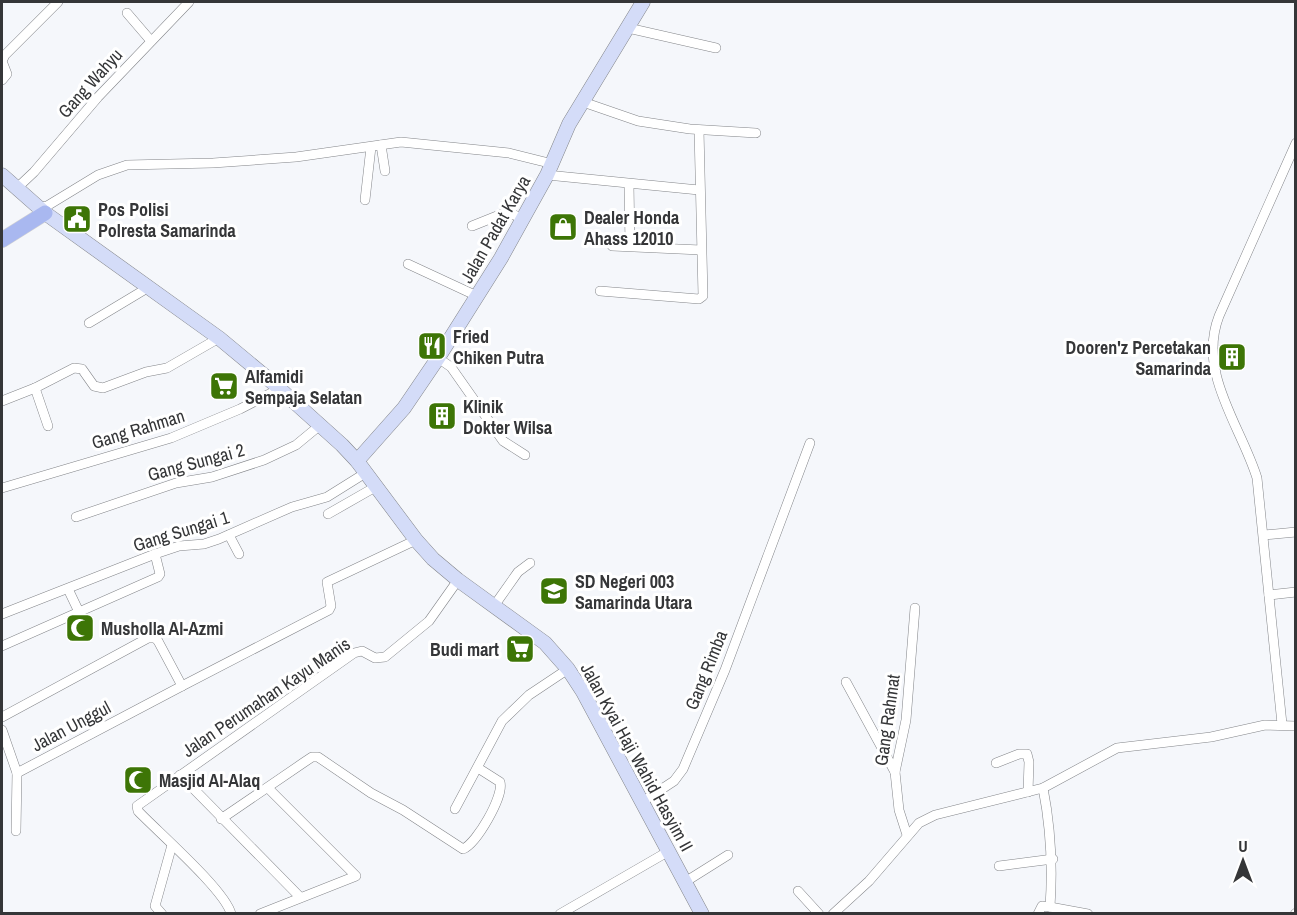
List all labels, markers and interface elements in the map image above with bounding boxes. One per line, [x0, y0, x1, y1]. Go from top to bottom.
street label: Gang Wahyu [52, 43, 128, 123]
street label: Jalan Padat Karya [454, 171, 536, 287]
place label: Pos Polisi Polresta Samarinda [98, 197, 237, 243]
public building icon: Pos Polisi Polresta Samarinda [61, 203, 93, 235]
place label: Dealer Honda Ahass 12010 [584, 205, 680, 251]
shop icon: Dealer Honda Ahass 12010 [547, 211, 579, 243]
place label: Fried Chiken Putra [453, 324, 545, 370]
restaurant icon: Fried Chiken Putra [416, 330, 448, 362]
place label: Dooren'z Percetakan Samarinda [1066, 335, 1212, 381]
building icon: Dooren'z Percetakan Samarinda [1216, 341, 1248, 373]
place label: Alfamidi Sempaja Selatan [245, 364, 362, 410]
supermarket icon: Alfamidi Sempaja Selatan [208, 370, 240, 402]
place label: Klinik Dokter Wilsa [463, 394, 553, 440]
building icon: Klinik Dokter Wilsa [426, 400, 458, 432]
street label: Gang Rahman [88, 403, 188, 455]
street label: Gang Sungai 2 [145, 437, 247, 487]
street label: Gang Sungai 1 [130, 504, 233, 557]
place label: SD Negeri 003 Samarinda Utara [575, 569, 693, 615]
school or university icon: SD Negeri 003 Samarinda Utara [538, 575, 570, 607]
mosque icon: Musholla Al-Azmi [64, 612, 96, 644]
place label: Musholla Al-Azmi [101, 616, 223, 641]
street label: Gang Rimba [679, 627, 733, 713]
street label: Jalan Perumahan Kayu Manis [177, 631, 355, 763]
supermarket icon: Budi mart [504, 633, 536, 665]
place label: Budi mart [430, 637, 499, 662]
street label: Jalan Kyai Haji Wahid Hasyim II [575, 658, 699, 856]
street label: Gang Rahmat [868, 673, 906, 767]
street label: Jalan Unggul [27, 695, 115, 757]
mosque icon: Masjid Al-Alaq [122, 764, 154, 796]
place label: Masjid Al-Alaq [159, 768, 260, 793]
north arrow [1213, 831, 1273, 891]
text: U [1238, 835, 1248, 857]

